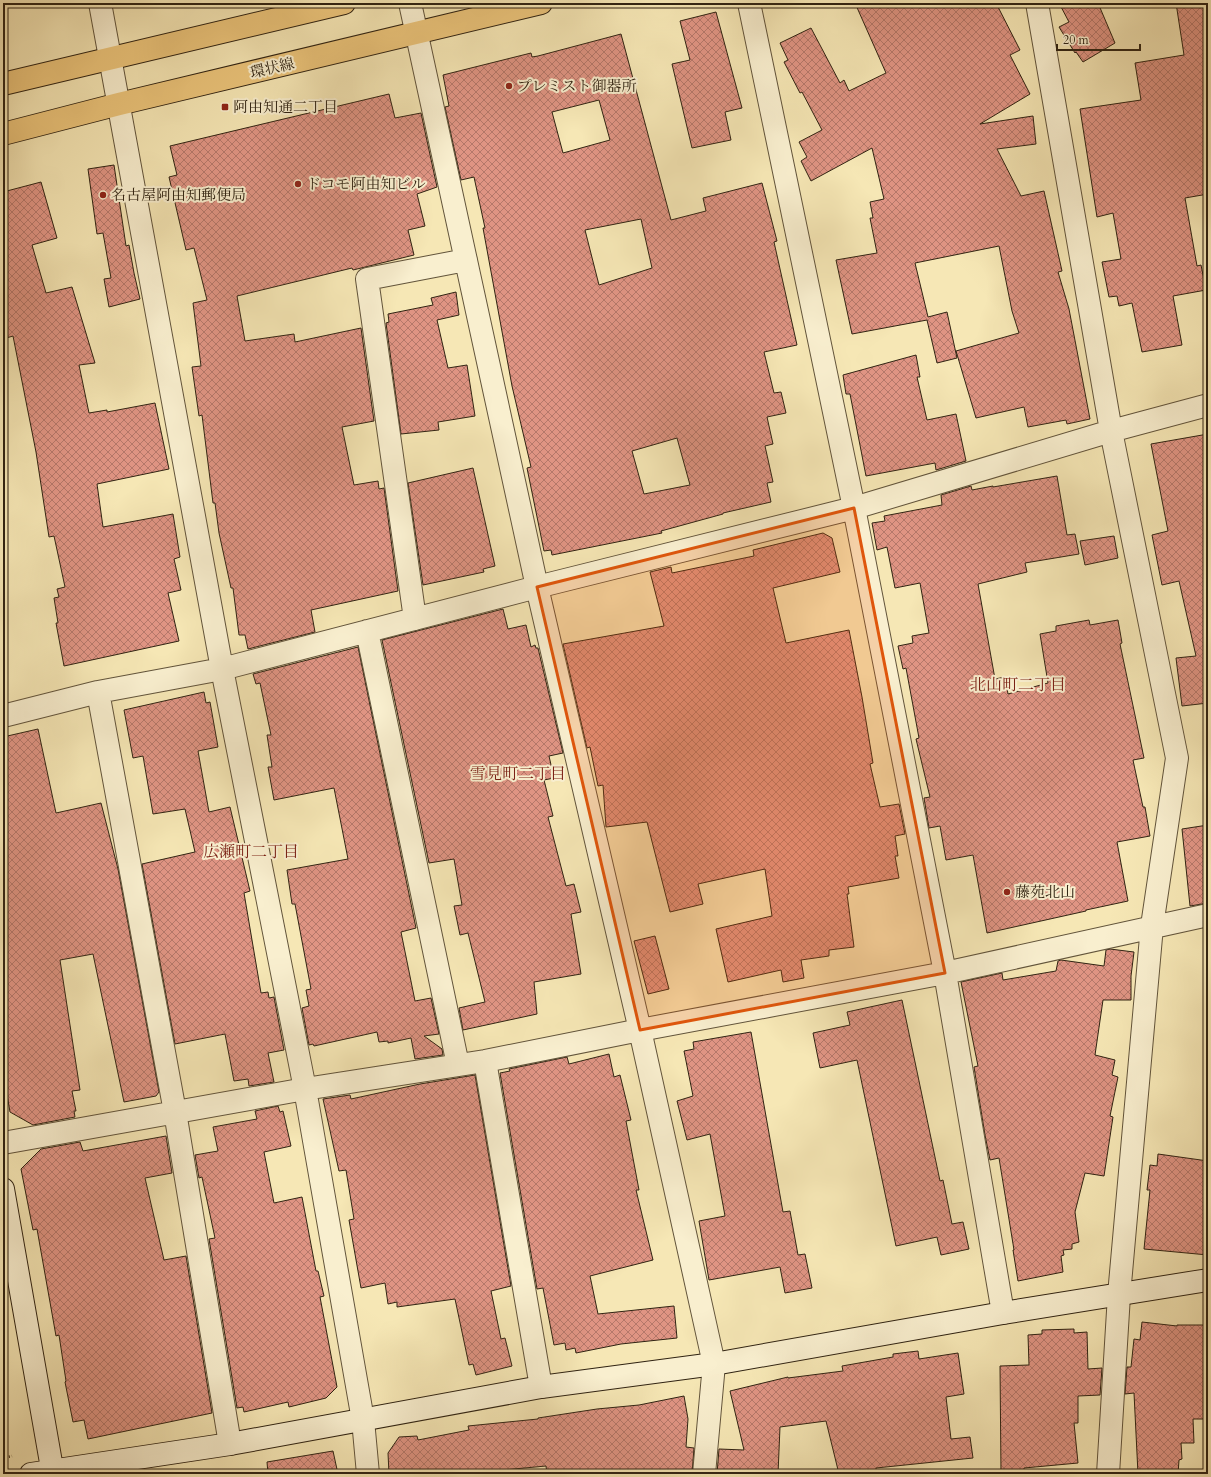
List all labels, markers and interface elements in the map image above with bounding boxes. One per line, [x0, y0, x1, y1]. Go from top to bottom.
scale bar [1057, 26, 1140, 52]
text: 20 m [1063, 32, 1090, 48]
street label: 環状線 [248, 53, 296, 83]
place label: プレミスト御器所 [517, 76, 636, 96]
marker: プレミスト御器所 [504, 81, 514, 91]
place label: 阿由知通二丁目 [233, 97, 338, 117]
marker: 阿由知通二丁目 [220, 102, 230, 112]
place label: ドコモ阿由知ビル [306, 174, 425, 194]
marker: ドコモ阿由知ビル [293, 179, 303, 189]
place label: 名古屋阿由知郵便局 [111, 185, 246, 205]
marker: 名古屋阿由知郵便局 [98, 190, 108, 200]
district label: 北山町二丁目 [970, 674, 1066, 696]
district label: 雪見町二丁目 [470, 763, 566, 785]
district label: 広瀬町二丁目 [203, 841, 299, 863]
place label: 藤苑北山 [1015, 882, 1075, 902]
marker: 藤苑北山 [1002, 887, 1012, 897]

